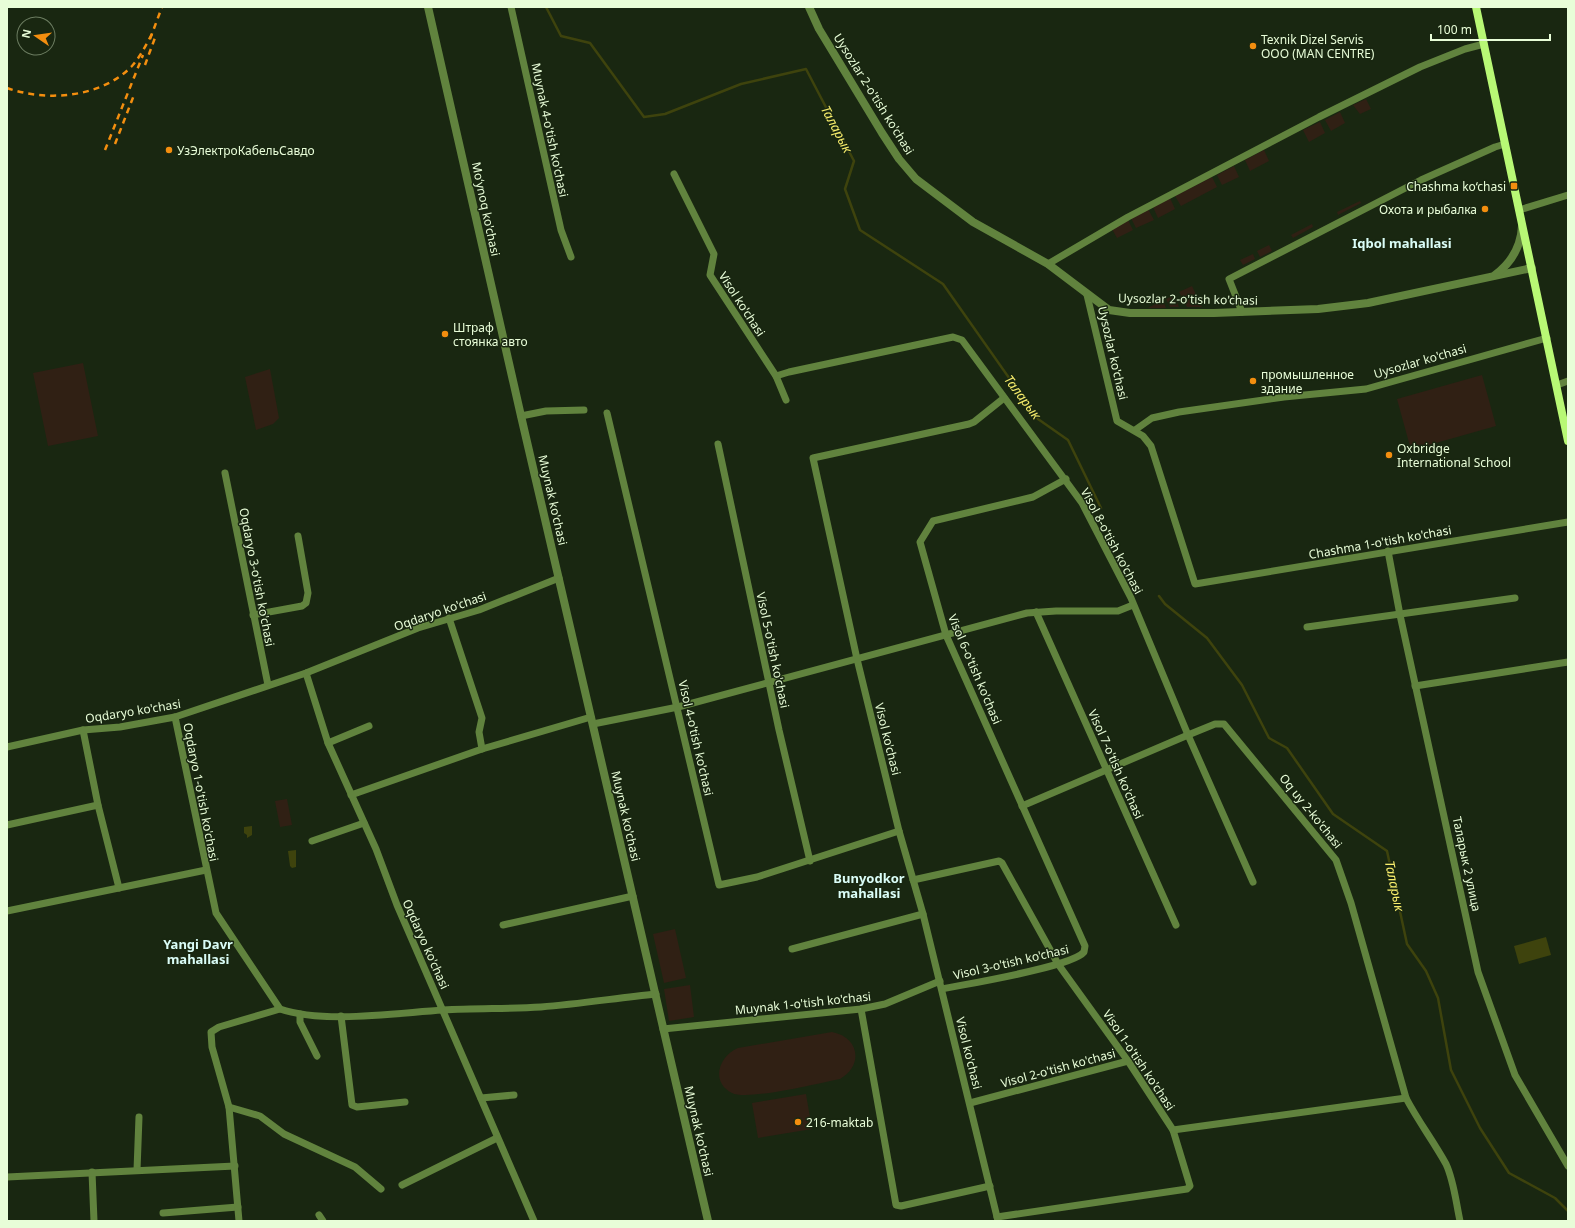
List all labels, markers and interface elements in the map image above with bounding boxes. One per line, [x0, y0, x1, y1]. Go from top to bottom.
north arrow [16, 16, 56, 56]
scale bar [1431, 16, 1550, 42]
text: 100 m [1437, 21, 1472, 38]
text: N [17, 28, 34, 40]
street label: Uysozlar 2-o'tish ko'chasi [830, 30, 918, 158]
place label: Texnik Dizel Servis OOO (MAN CENTRE) [1261, 31, 1375, 62]
marker: Texnik Dizel Servis OOO (MAN CENTRE) [1248, 41, 1258, 51]
street label: Muynak 4-o'tish ko'chasi [527, 61, 573, 199]
water label: Таларык [817, 102, 857, 156]
place label: УзЭлектроКабельСавдо [177, 142, 315, 159]
marker: УзЭлектроКабельСавдо [164, 145, 174, 155]
street label: Moʻynoq ko'chasi [468, 160, 504, 258]
place label: Chashma ko‘chasi [1406, 178, 1506, 195]
marker: Chashma ko‘chasi [1509, 181, 1519, 191]
place label: Охота и рыбалка [1379, 201, 1477, 218]
marker: Охота и рыбалка [1480, 204, 1490, 214]
district label: Iqbol mahallasi [1352, 234, 1452, 252]
street label: Visol ko'chasi [715, 268, 769, 340]
street label: Uysozlar 2-o'tish ko'chasi [1118, 289, 1258, 309]
street label: Uysozlar ko'chasi [1094, 305, 1132, 401]
place label: Штраф стоянка авто [453, 319, 528, 350]
marker: Штраф стоянка авто [440, 329, 450, 339]
street label: Uysozlar ko'chasi [1372, 340, 1468, 382]
place label: промышленное здание [1261, 366, 1354, 397]
water label: Таларык [1000, 371, 1046, 423]
marker: промышленное здание [1248, 376, 1258, 386]
place label: Oxbridge International School [1397, 440, 1511, 471]
marker: Oxbridge International School [1384, 450, 1394, 460]
street label: Muynak ko'chasi [534, 453, 572, 547]
street label: Visol 8-o'tish ko'chasi [1077, 485, 1147, 597]
street label: Oqdaryo 3-o'tish ko'chasi [235, 506, 279, 648]
street label: Chashma 1-o'tish ko'chasi [1307, 521, 1453, 563]
street label: Oqdaryo ko'chasi [392, 587, 488, 635]
street label: Visol 5-o'tish ko'chasi [752, 590, 794, 710]
street label: Visol 6-o'tish ko'chasi [944, 611, 1006, 727]
street label: Visol 4-o'tish ko'chasi [674, 679, 718, 797]
street label: Oqdaryo ko'chasi [84, 695, 182, 727]
street label: Visol ko'chasi [871, 701, 905, 777]
street label: Visol 7-o'tish ko'chasi [1084, 707, 1148, 821]
street label: Oqdaryo 1-o'tish ko'chasi [179, 721, 223, 863]
street label: Muynak ko'chasi [607, 769, 645, 863]
street label: Oq uy 2-ko'chasi [1276, 770, 1346, 852]
street label: Таларык 2 улица [1449, 815, 1485, 913]
water label: Таларык [1381, 859, 1409, 913]
district label: Bunyodkor mahallasi [833, 869, 905, 902]
street label: Oqdaryo ko'chasi [399, 896, 453, 992]
district label: Yangi Davr mahallasi [163, 935, 233, 968]
street label: Visol 3-o'tish ko'chasi [952, 940, 1070, 984]
street label: Muynak 1-o'tish ko'chasi [734, 987, 872, 1019]
street label: Visol 1-o'tish ko'chasi [1099, 1006, 1179, 1114]
street label: Visol ko'chasi [952, 1015, 986, 1091]
street label: Visol 2-o'tish ko'chasi [999, 1045, 1117, 1091]
street label: Muynak ko'chasi [680, 1084, 718, 1178]
place label: 216-maktab [806, 1114, 873, 1131]
marker: 216-maktab [793, 1117, 803, 1127]

